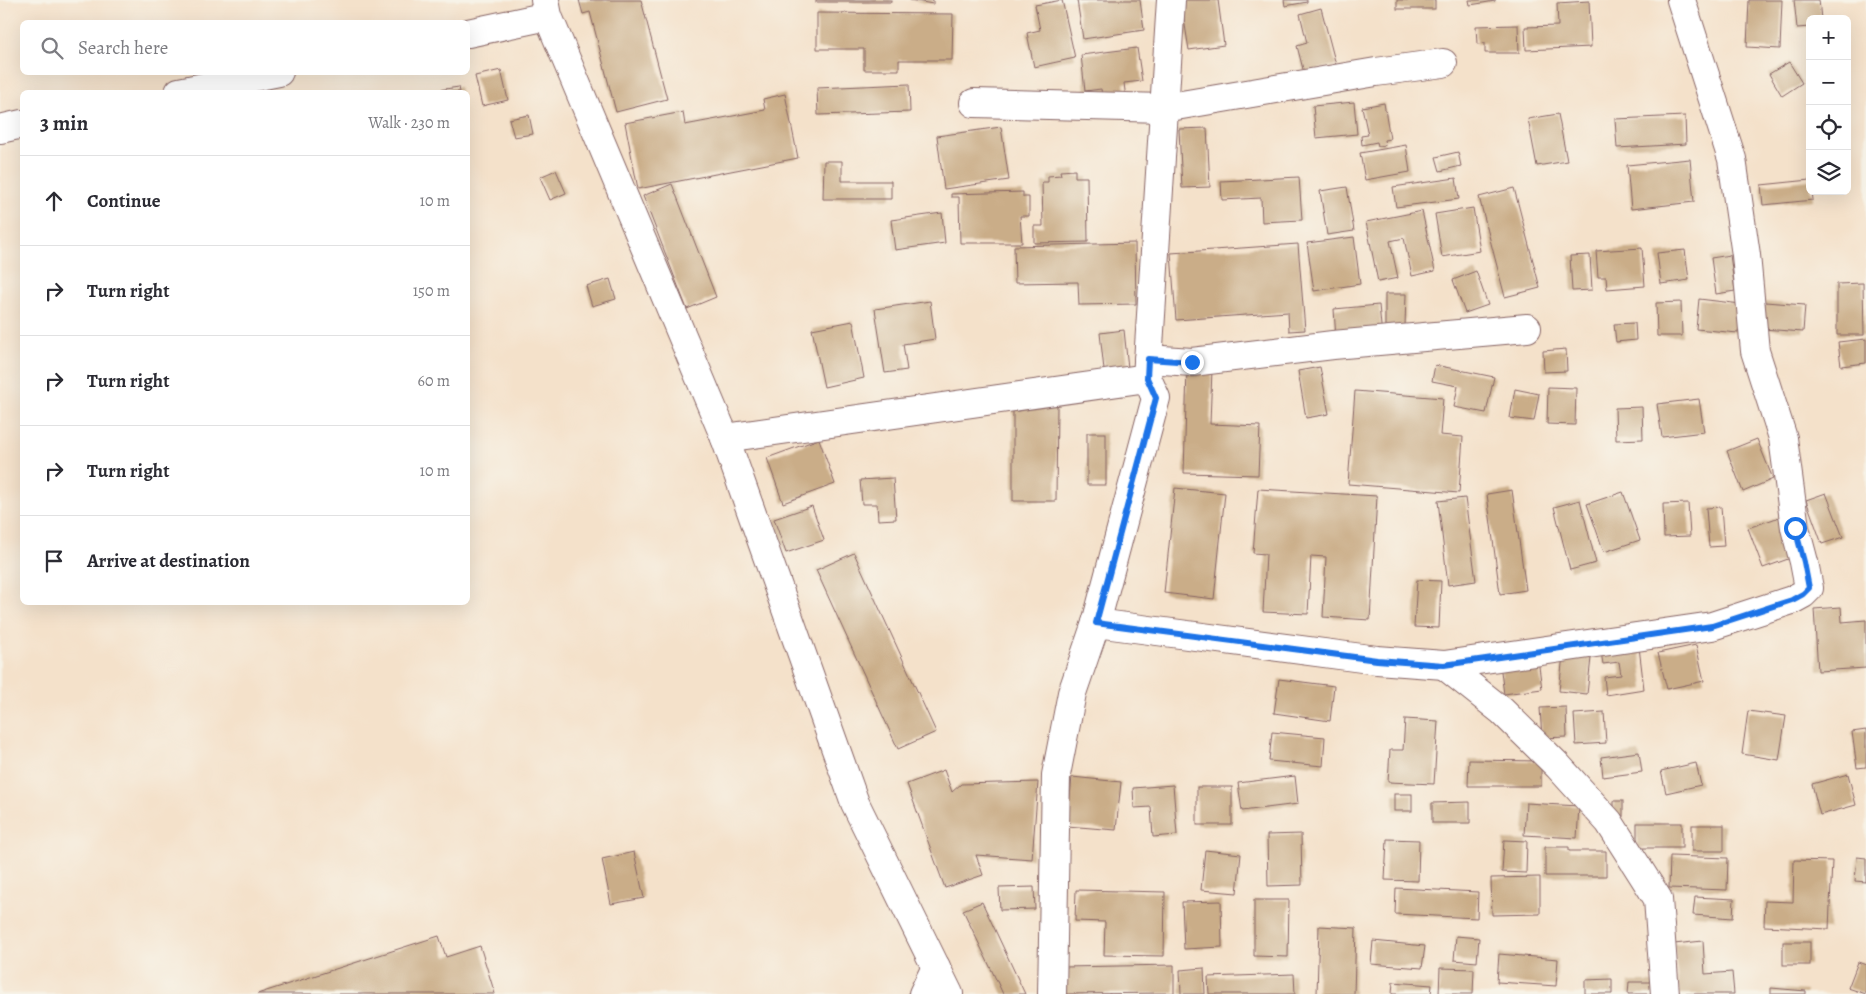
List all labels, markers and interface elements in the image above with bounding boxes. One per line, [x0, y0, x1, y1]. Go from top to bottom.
map controls [1806, 15, 1851, 195]
button: + [1806, 15, 1851, 60]
search box [20, 20, 470, 75]
icon: search [38, 34, 66, 62]
text: Search here [78, 35, 168, 61]
button: − [1806, 60, 1851, 105]
button: locate [1806, 105, 1851, 150]
text: 3 min [40, 109, 88, 137]
text: Walk · 230 m [368, 112, 450, 134]
button: layers [1806, 150, 1851, 195]
icon: ahead [40, 187, 68, 215]
text: Continue [87, 188, 161, 214]
text: 10 m [420, 190, 450, 212]
icon: right [40, 277, 68, 305]
text: Turn right [87, 278, 169, 304]
text: 150 m [413, 280, 450, 302]
route end [1181, 351, 1204, 374]
icon: right [40, 367, 68, 395]
text: Turn right [87, 368, 169, 394]
text: 60 m [418, 370, 450, 392]
icon: right [40, 457, 68, 485]
text: Turn right [87, 458, 169, 484]
text: 10 m [420, 460, 450, 482]
route start [1784, 517, 1807, 540]
icon: arrive [40, 547, 68, 575]
text: Arrive at destination [87, 548, 250, 574]

